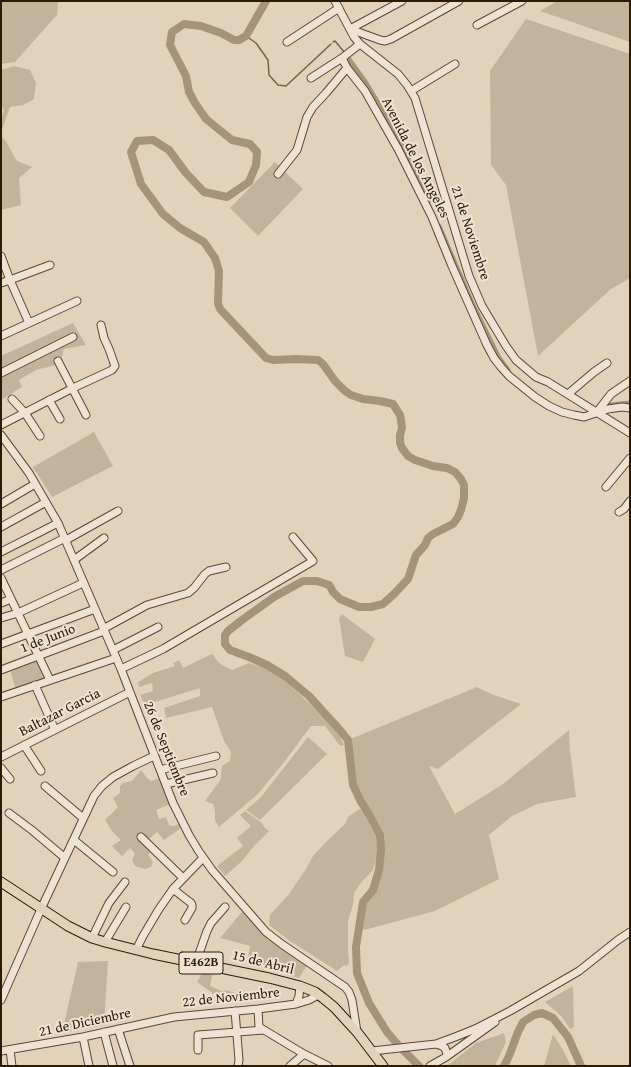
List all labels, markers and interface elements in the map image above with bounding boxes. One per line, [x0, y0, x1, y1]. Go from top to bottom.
street label: Avenida de los Angeles [377, 95, 453, 221]
street label: 21 de Noviembre [447, 184, 493, 282]
street label: 1 de Junio [18, 621, 78, 657]
street label: Baltazar Garcia [17, 685, 103, 741]
street label: 26 de Septiembre [139, 699, 193, 799]
street label: 15 de Abril [230, 947, 296, 979]
road number: E462B [179, 952, 223, 974]
street label: 22 de Noviembre [181, 985, 281, 1011]
street label: 21 de Diciembre [37, 1005, 133, 1041]

